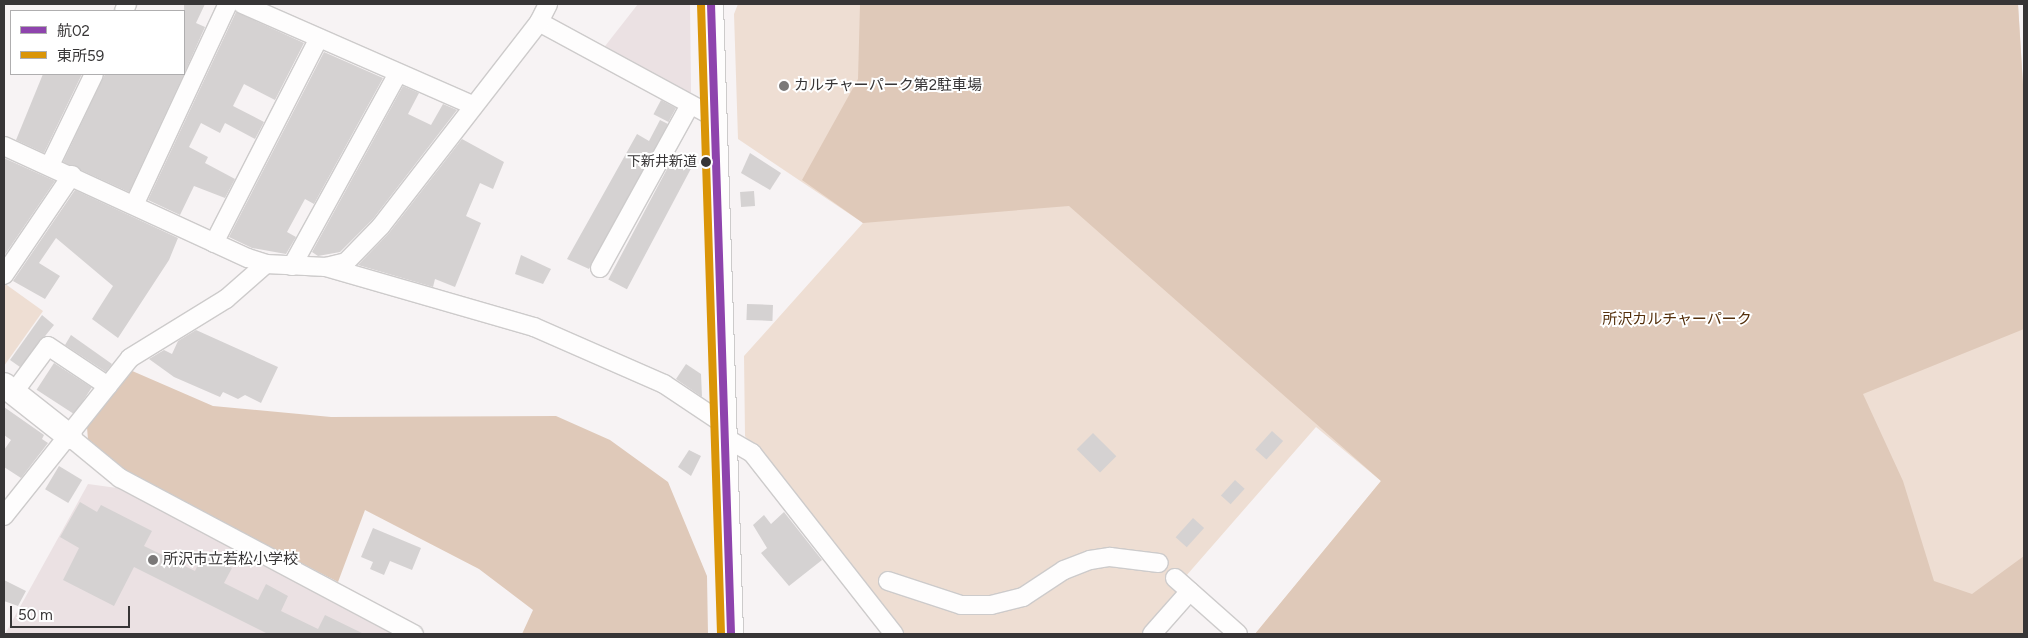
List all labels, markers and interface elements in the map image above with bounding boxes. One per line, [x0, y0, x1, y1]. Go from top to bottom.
legend [10, 10, 185, 75]
text: 航02 [57, 22, 90, 40]
text: 東所59 [57, 47, 104, 65]
place label: カルチャーパーク第2駐車場 [794, 77, 982, 95]
marker: カルチャーパーク第2駐車場 [778, 80, 790, 92]
place label: 下新井新道 [627, 154, 697, 170]
marker: 下新井新道 [701, 157, 711, 167]
park label: 所沢カルチャーパーク [1602, 311, 1752, 329]
place label: 所沢市立若松小学校 [163, 551, 298, 569]
marker: 所沢市立若松小学校 [147, 554, 159, 566]
scale bar [12, 596, 132, 628]
text: 50 m [18, 606, 53, 624]

